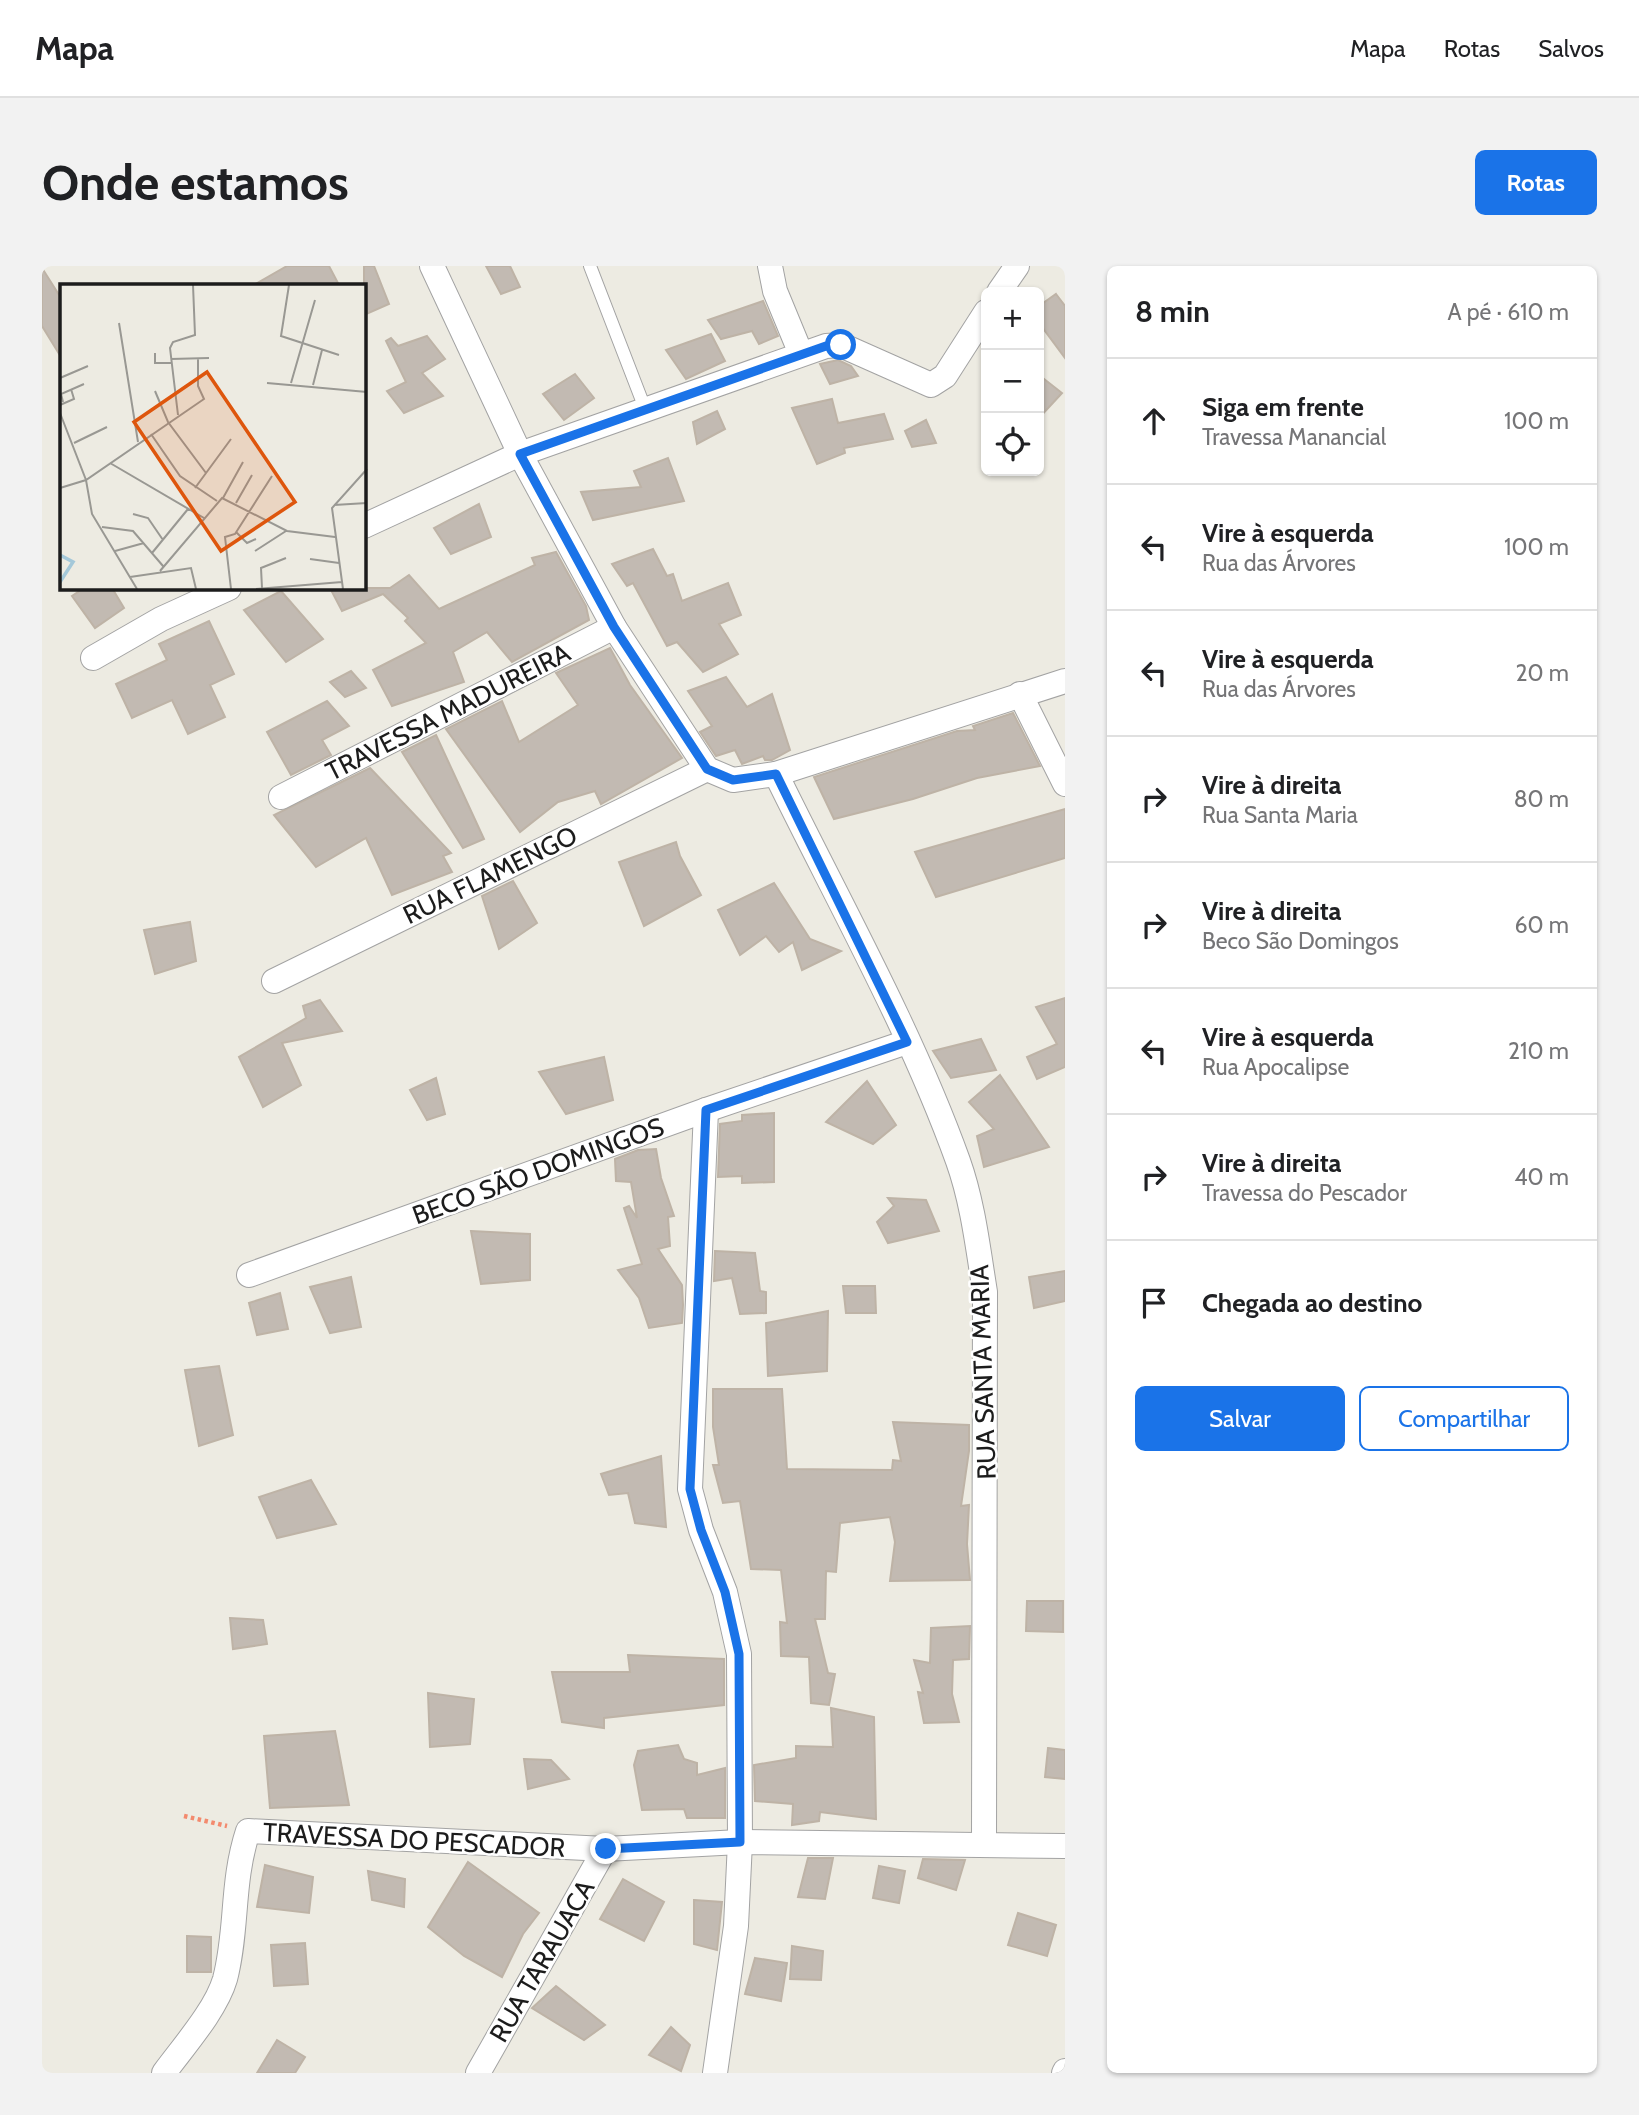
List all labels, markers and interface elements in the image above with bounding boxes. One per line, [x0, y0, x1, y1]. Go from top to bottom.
text: Mapa [35, 28, 114, 68]
text: Mapa [1350, 34, 1406, 63]
text: Rotas [1444, 34, 1500, 63]
text: Salvos [1538, 34, 1604, 63]
button: Rotas [1475, 150, 1597, 215]
text: Onde estamos [42, 153, 349, 212]
inset map [60, 284, 366, 590]
map controls [981, 287, 1044, 476]
button: + [981, 287, 1044, 350]
text: 8 min [1135, 293, 1210, 330]
text: A pé · 610 m [1447, 298, 1569, 326]
route start [825, 329, 856, 360]
button: − [981, 350, 1044, 413]
text: Siga em frente [1202, 391, 1364, 423]
icon: ahead [1135, 402, 1173, 440]
text: 100 m [1504, 407, 1569, 435]
button: locate [981, 413, 1044, 476]
text: Travessa Manancial [1202, 423, 1386, 451]
text: Vire à esquerda [1202, 517, 1374, 549]
icon: left [1135, 528, 1173, 566]
text: 100 m [1504, 533, 1569, 561]
text: Rua das Árvores [1202, 549, 1356, 577]
street label: TRAVESSA MADUREIRA [320, 636, 576, 788]
text: Vire à esquerda [1202, 643, 1374, 675]
icon: left [1135, 654, 1173, 692]
text: 20 m [1516, 659, 1569, 687]
text: Rua das Árvores [1202, 675, 1356, 703]
text: Vire à direita [1202, 769, 1342, 801]
icon: right [1135, 780, 1173, 818]
text: 80 m [1514, 785, 1569, 813]
text: Rua Santa Maria [1202, 801, 1358, 829]
street label: RUA FLAMENGO [398, 819, 582, 931]
text: Vire à direita [1202, 895, 1342, 927]
icon: right [1135, 906, 1173, 944]
text: 60 m [1515, 911, 1569, 939]
text: Beco São Domingos [1202, 927, 1399, 955]
text: Vire à esquerda [1202, 1021, 1374, 1053]
icon: left [1135, 1032, 1173, 1070]
text: 210 m [1508, 1037, 1569, 1065]
text: Rua Apocalipse [1202, 1053, 1349, 1081]
street label: BECO SÃO DOMINGOS [408, 1111, 668, 1231]
text: Vire à direita [1202, 1147, 1342, 1179]
icon: right [1135, 1158, 1173, 1196]
text: 40 m [1514, 1163, 1569, 1191]
text: Travessa do Pescador [1202, 1179, 1407, 1207]
street label: RUA SANTA MARIA [963, 1264, 1003, 1480]
icon: arrive [1135, 1284, 1173, 1322]
text: Chegada ao destino [1202, 1287, 1422, 1319]
button: Salvar [1135, 1386, 1345, 1451]
button: Compartilhar [1359, 1386, 1569, 1451]
street label: TRAVESSA DO PESCADOR [262, 1816, 566, 1864]
route end [590, 1833, 621, 1864]
street label: RUA TARAUACA [483, 1874, 601, 2048]

